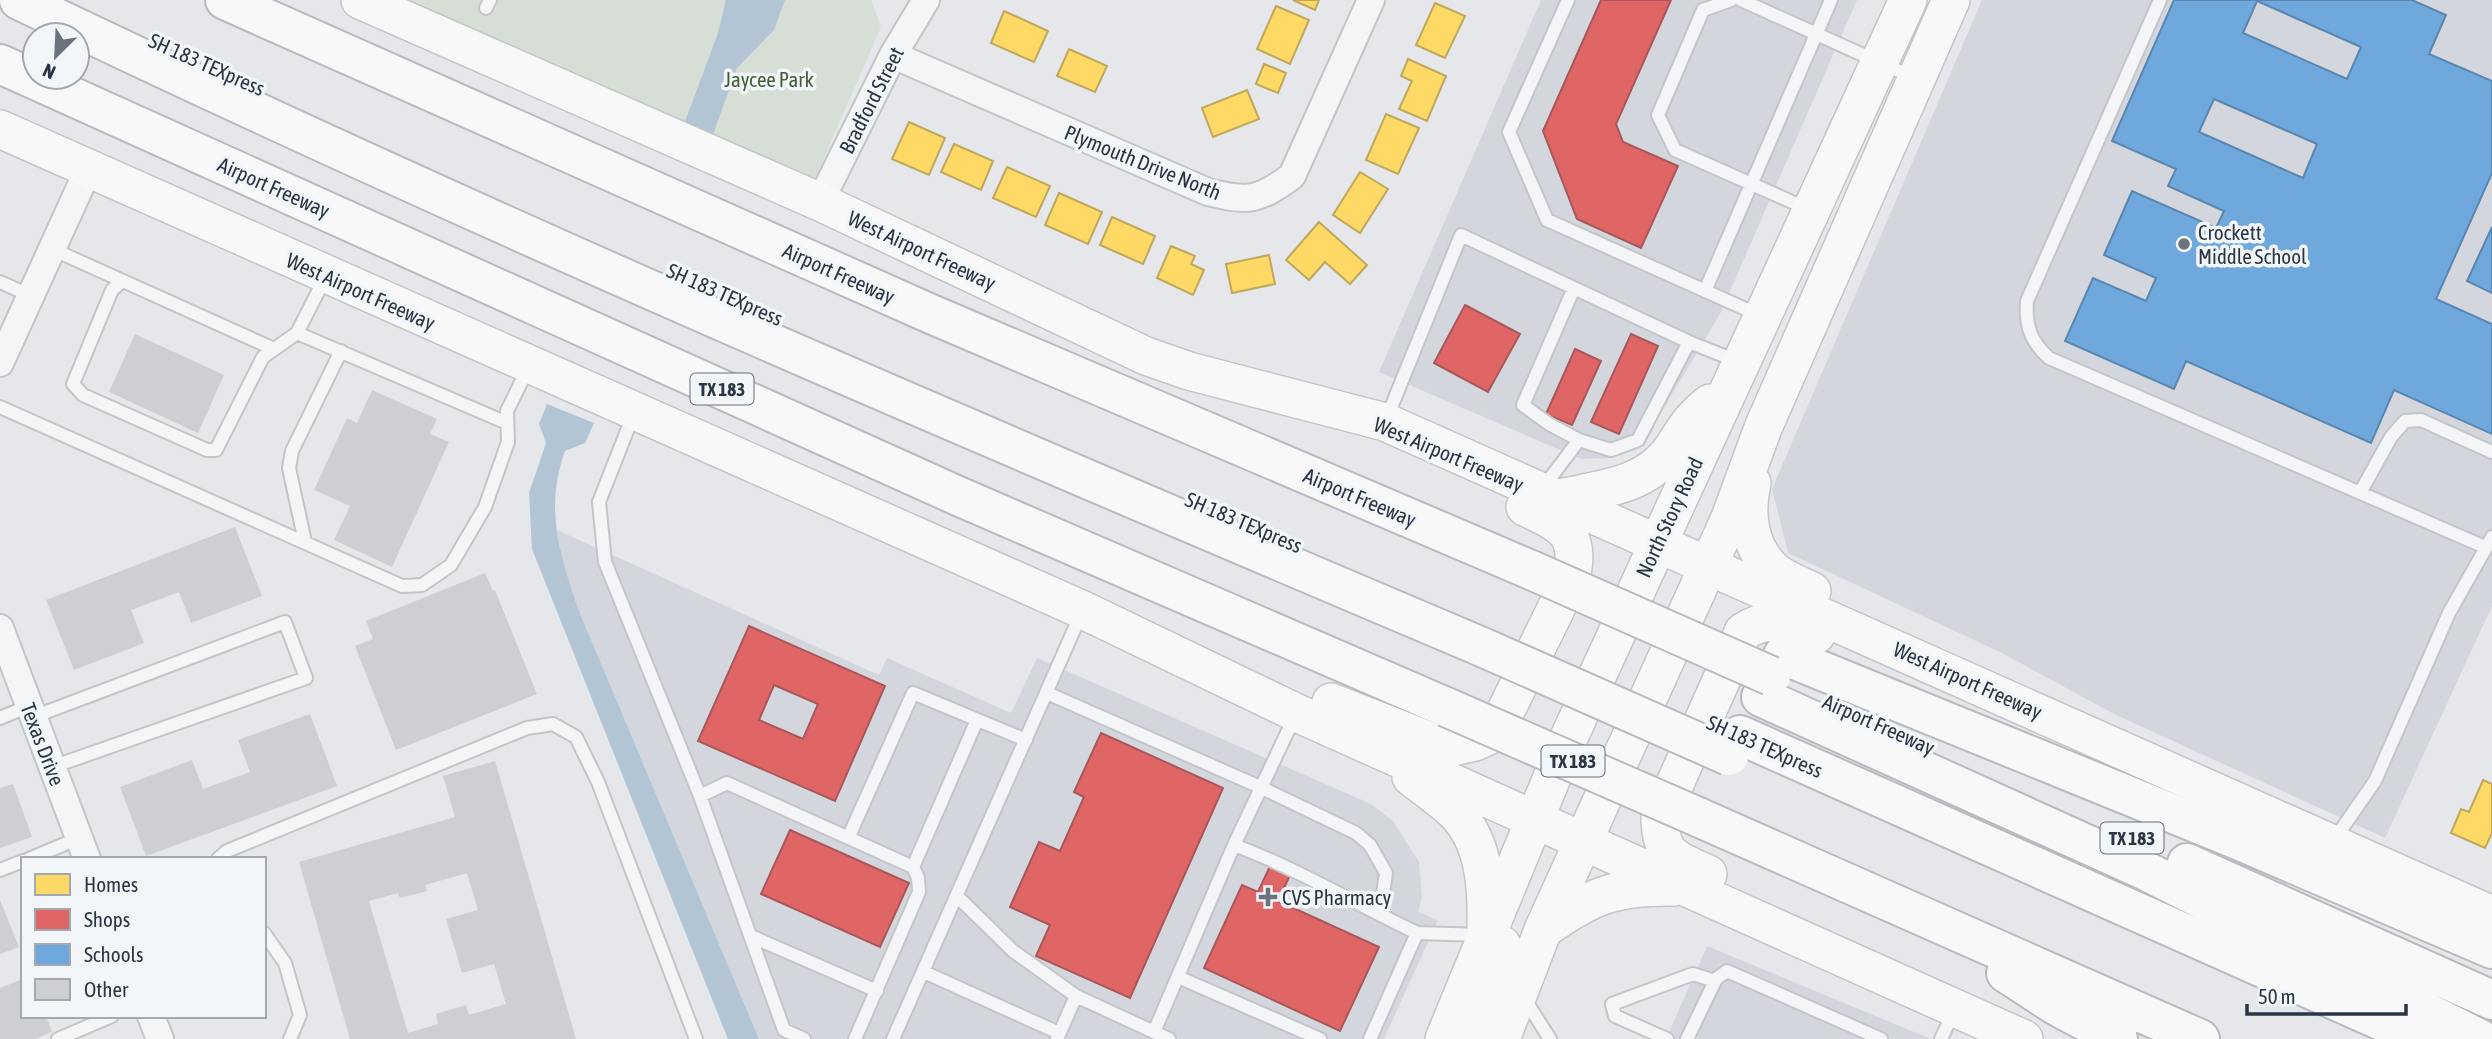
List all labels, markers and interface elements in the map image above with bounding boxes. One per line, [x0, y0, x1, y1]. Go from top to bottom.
north arrow [21, 21, 91, 91]
street label: SH 183 TEXpress [145, 28, 269, 100]
street label: Bradford Street [834, 43, 908, 157]
text: N [39, 59, 59, 84]
park label: Jaycee Park [724, 67, 814, 91]
street label: Plymouth Drive North [1061, 120, 1225, 204]
street label: Airport Freeway [214, 152, 334, 222]
street label: West Airport Freeway [844, 205, 1000, 295]
place label: Crockett Middle School [2198, 220, 2307, 268]
marker: Crockett Middle School [2176, 236, 2192, 252]
street label: Airport Freeway [779, 238, 899, 308]
street label: West Airport Freeway [283, 247, 439, 335]
street label: SH 183 TEXpress [663, 258, 787, 330]
road number: TX 183 [690, 374, 754, 404]
street label: West Airport Freeway [1371, 412, 1528, 496]
street label: North Story Road [1631, 453, 1707, 581]
street label: Airport Freeway [1300, 463, 1420, 532]
street label: SH 183 TEXpress [1182, 487, 1306, 557]
street label: West Airport Freeway [1890, 636, 2046, 724]
street label: Airport Freeway [1819, 689, 1939, 759]
street label: Texas Drive [16, 699, 70, 789]
street label: SH 183 TEXpress [1703, 710, 1827, 782]
road number: TX 183 [1542, 746, 1604, 776]
road number: TX 183 [2100, 822, 2164, 853]
legend [21, 857, 266, 1018]
text: Homes [84, 872, 138, 896]
place label: CVS Pharmacy [1282, 885, 1392, 909]
marker: CVS Pharmacy [1260, 889, 1276, 905]
text: Shops [84, 907, 130, 931]
text: Schools [84, 942, 144, 966]
scale bar [2247, 972, 2406, 1016]
text: Other [84, 977, 129, 1001]
text: 50 m [2258, 984, 2296, 1008]

